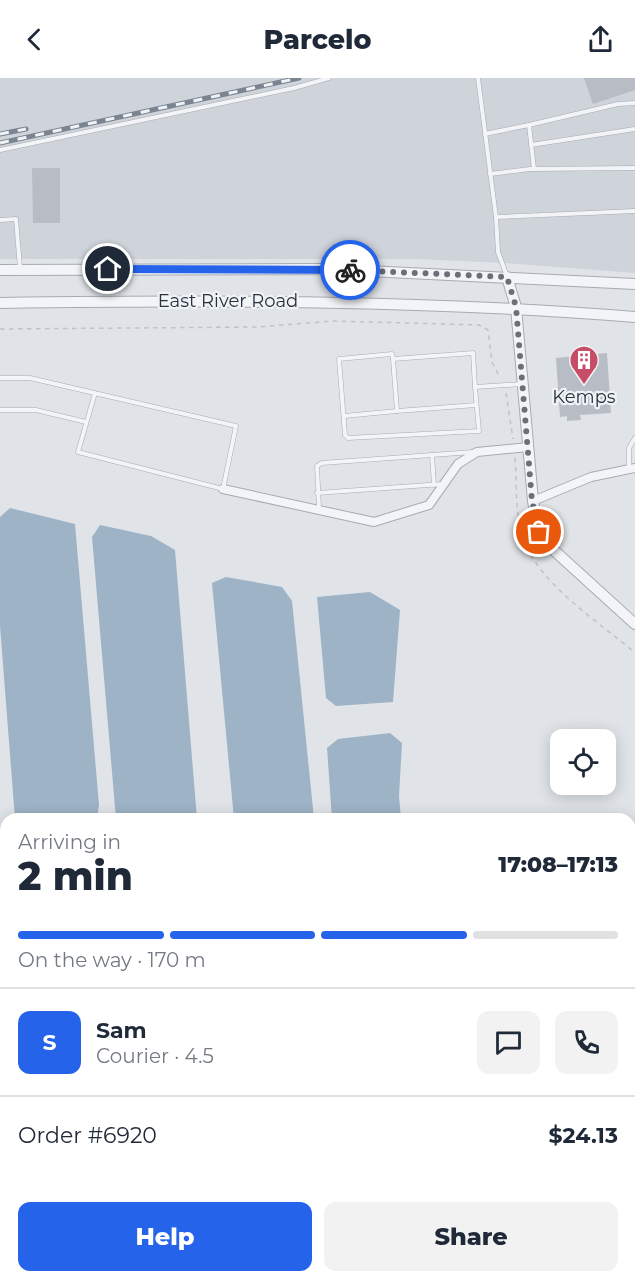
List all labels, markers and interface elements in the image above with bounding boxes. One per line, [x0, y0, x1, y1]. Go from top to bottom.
icon: back [18, 23, 51, 56]
text: Parcelo [263, 23, 372, 56]
icon: share [584, 23, 617, 56]
courier [320, 240, 380, 300]
pin [82, 243, 133, 294]
icon: home [91, 252, 124, 285]
icon: bike [334, 254, 367, 287]
street label: East River Road [158, 290, 298, 312]
building icon: Kemps [568, 344, 600, 386]
place label: Kemps [552, 386, 616, 408]
pin [513, 506, 564, 557]
icon: bag [522, 515, 555, 548]
map controls [550, 729, 616, 795]
button: locate [550, 729, 616, 795]
text: Arriving in [18, 830, 121, 854]
text: 17:08–17:13 [498, 851, 618, 878]
text: 2 min [18, 852, 133, 900]
text: On the way · 170 m [18, 948, 206, 972]
button: chat [477, 1011, 540, 1074]
button: phone [555, 1011, 618, 1074]
text: Sam [96, 1017, 147, 1044]
text: S [42, 1029, 57, 1056]
text: Courier · 4.5 [96, 1044, 214, 1068]
text: Order #6920 [18, 1122, 157, 1149]
text: $24.13 [549, 1122, 618, 1149]
button: Help [18, 1202, 312, 1271]
button: Share [324, 1202, 618, 1271]

